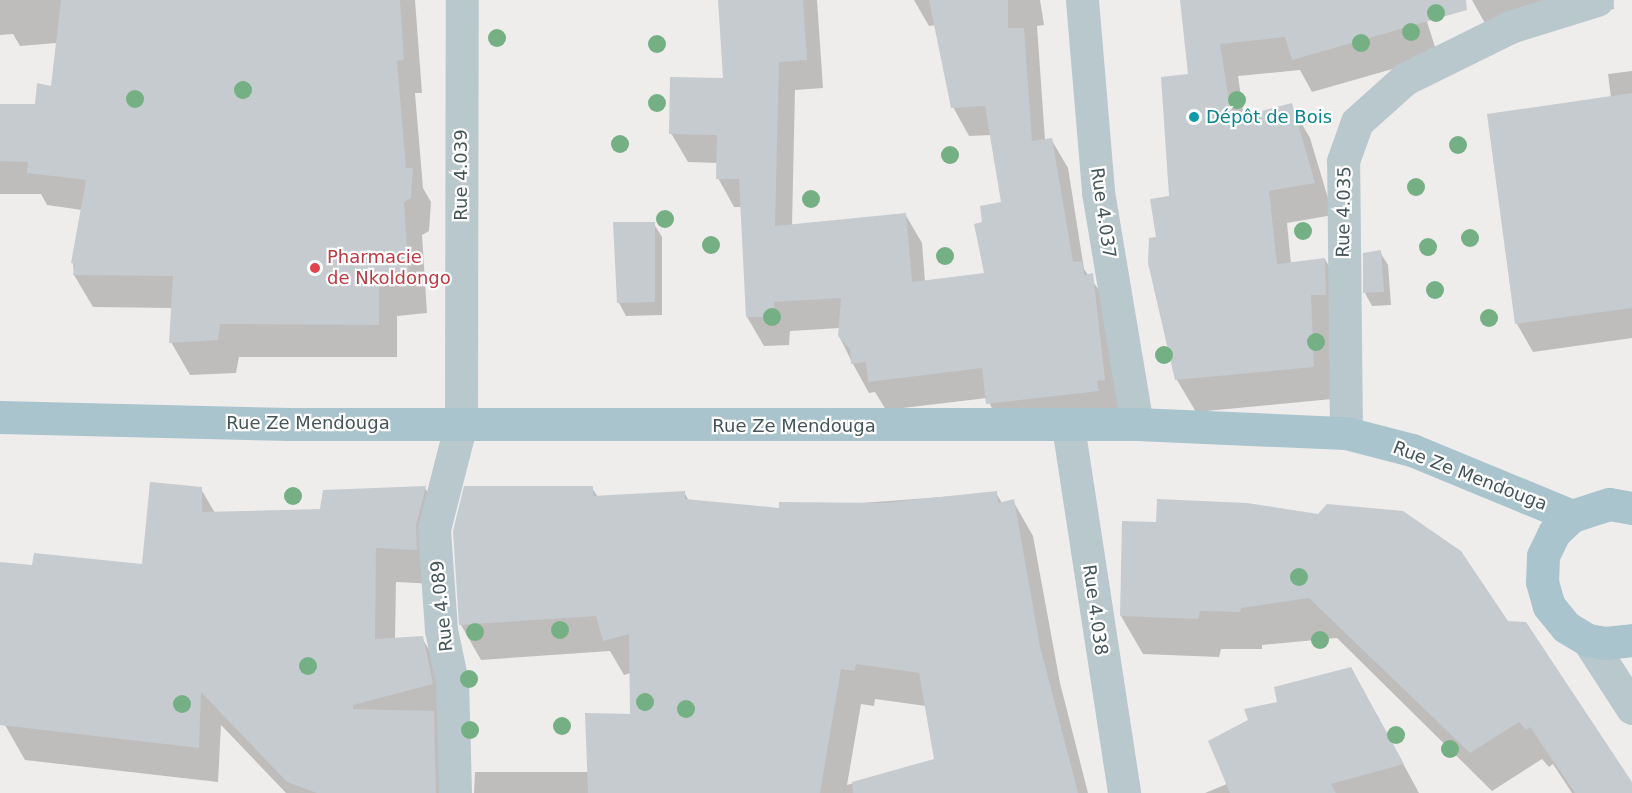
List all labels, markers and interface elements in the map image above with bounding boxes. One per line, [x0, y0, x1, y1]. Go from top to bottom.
place label: Dépôt de Bois [1206, 106, 1332, 128]
marker: Dépôt de Bois [1187, 110, 1201, 124]
street label: Rue 4.039 [450, 129, 472, 221]
street label: Rue 4.037 [1086, 166, 1120, 260]
street label: Rue 4.035 [1332, 166, 1356, 258]
place label: Pharmacie de Nkoldongo [327, 247, 451, 290]
marker: Pharmacie de Nkoldongo [308, 261, 322, 275]
street label: Rue Ze Mendouga [226, 412, 390, 434]
street label: Rue Ze Mendouga [712, 415, 876, 437]
street label: Rue Ze Mendouga [1390, 437, 1550, 515]
street label: Rue 4.089 [426, 559, 458, 653]
street label: Rue 4.038 [1078, 563, 1112, 657]

